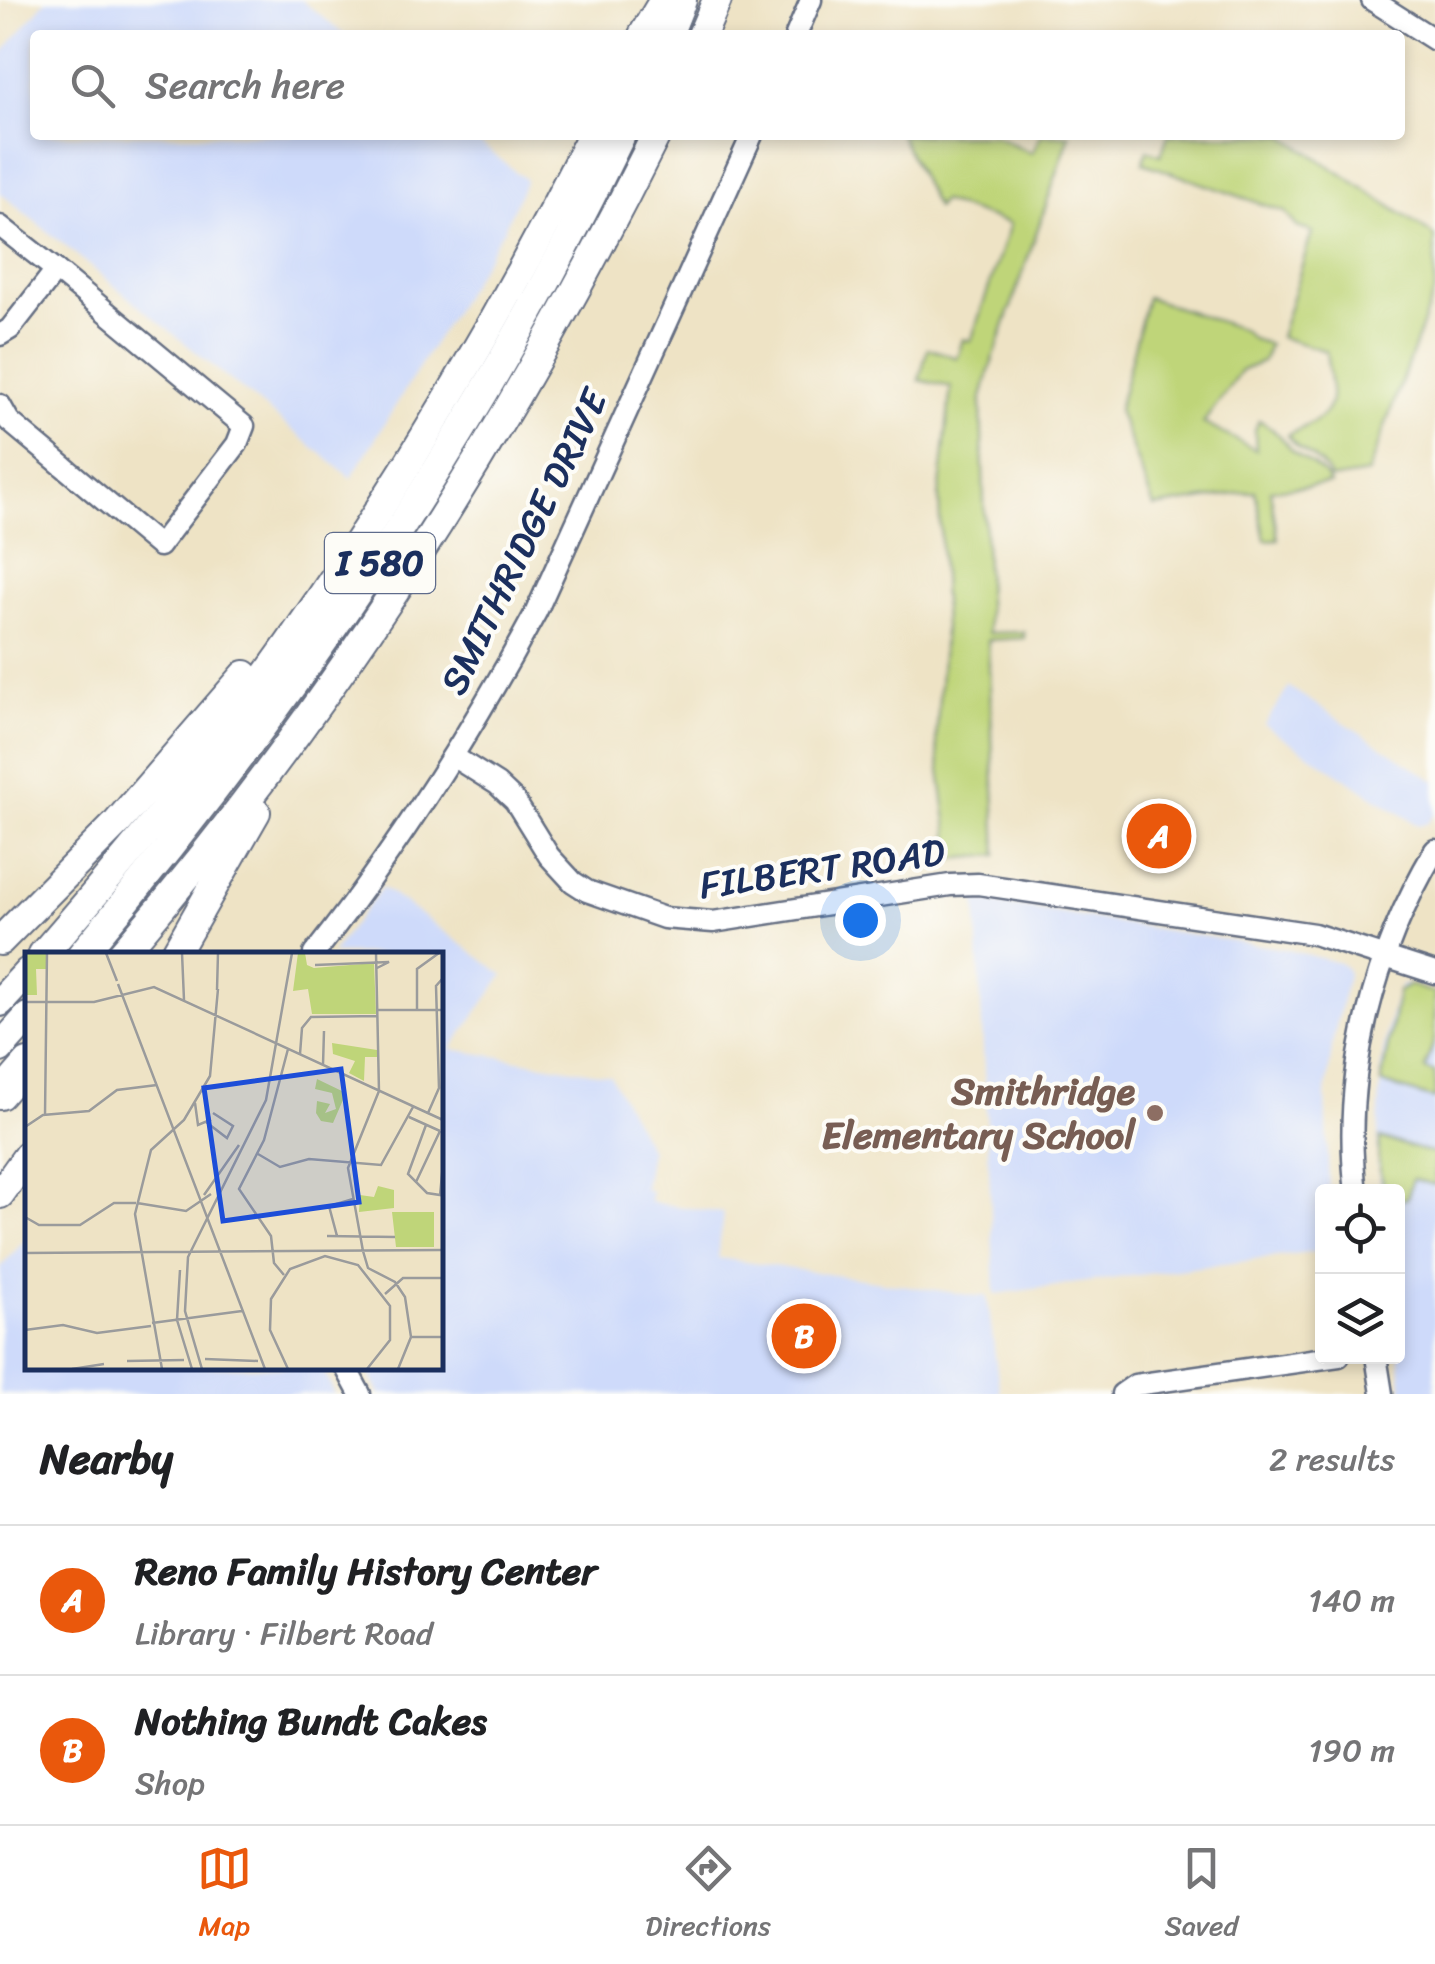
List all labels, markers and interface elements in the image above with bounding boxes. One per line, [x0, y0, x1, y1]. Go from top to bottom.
search box [30, 30, 1405, 140]
text: Search here [145, 52, 345, 119]
icon: search [65, 58, 120, 113]
street label: SMITHRIDGE DRIVE [421, 376, 628, 707]
road number: I 580 [325, 533, 435, 593]
pin: A [1126, 798, 1192, 874]
street label: FILBERT ROAD [695, 819, 949, 919]
your location [835, 895, 886, 946]
inset map [25, 952, 442, 1369]
place label: Smithridge Elementary School [821, 1058, 1136, 1169]
marker: Smithridge Elementary School [1144, 1102, 1166, 1124]
map controls [1315, 1184, 1405, 1364]
button: locate [1315, 1184, 1405, 1274]
button: layers [1315, 1274, 1405, 1364]
pin: B [772, 1298, 836, 1374]
text: Nearby [40, 1422, 173, 1496]
text: 2 results [1269, 1431, 1395, 1488]
text: Reno Family History Center [135, 1538, 597, 1605]
text: A [62, 1572, 83, 1629]
text: 140 m [1308, 1572, 1395, 1629]
text: Library · Filbert Road [135, 1605, 433, 1662]
text: Nothing Bundt Cakes [135, 1688, 487, 1755]
text: B [62, 1722, 83, 1779]
text: 190 m [1309, 1722, 1395, 1779]
text: Shop [135, 1755, 205, 1812]
tab: Map [197, 1841, 252, 1950]
tab: Directions [645, 1841, 771, 1950]
tab: Saved [1164, 1841, 1238, 1950]

